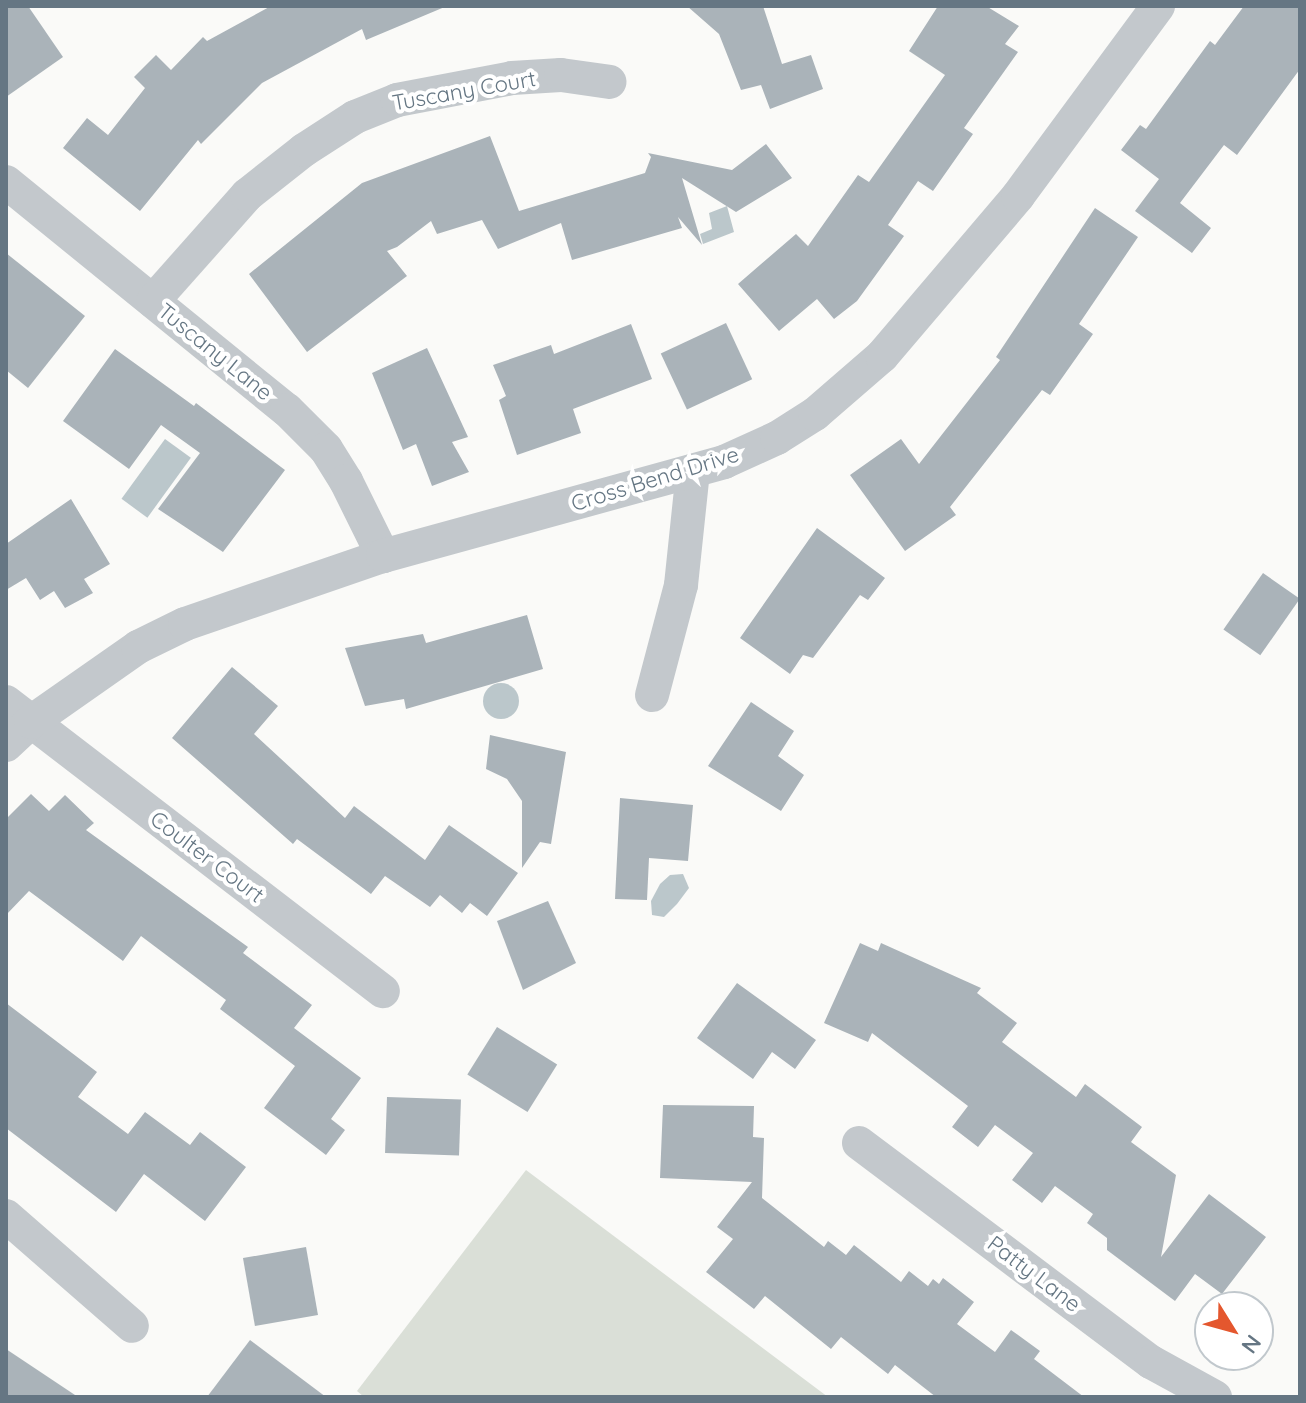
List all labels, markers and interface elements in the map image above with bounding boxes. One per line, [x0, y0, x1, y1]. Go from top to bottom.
street label: Tuscany Court [390, 65, 538, 117]
street label: Tuscany Lane [152, 298, 278, 406]
street label: Cross Bend Drive [568, 441, 742, 517]
street label: Coulter Court [145, 806, 269, 908]
street label: Patty Lane [982, 1230, 1086, 1318]
north arrow [1194, 1291, 1274, 1371]
text: N [1236, 1329, 1268, 1359]

